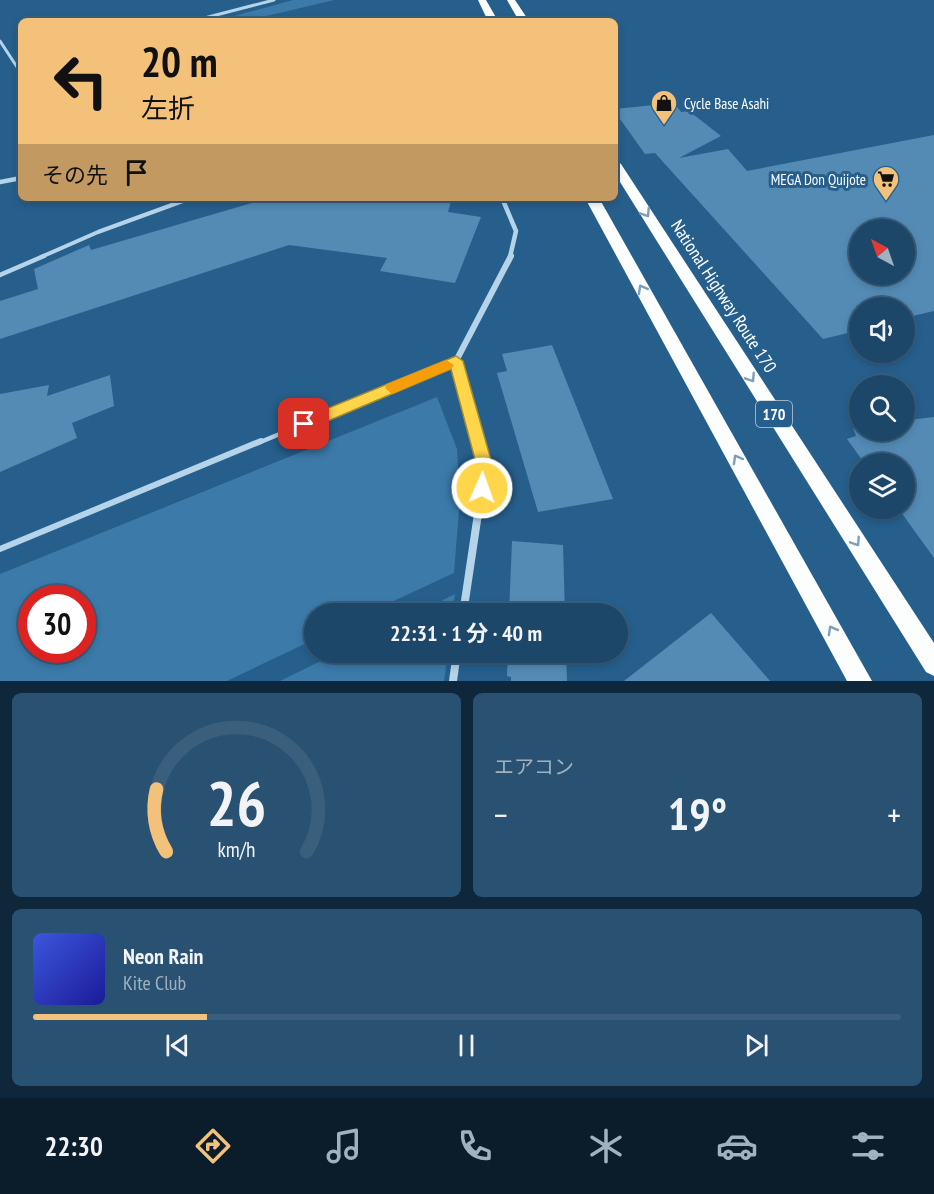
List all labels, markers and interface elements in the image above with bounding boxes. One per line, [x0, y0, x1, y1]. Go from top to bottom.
text: 20 m [141, 34, 218, 89]
icon: left [42, 42, 120, 120]
shop icon: Cycle Base Asahi [649, 88, 679, 126]
text: 左折 [141, 91, 195, 125]
place label: Cycle Base Asahi [684, 94, 769, 113]
icon: arrive [120, 156, 153, 189]
text: その先 [42, 161, 108, 189]
supermarket icon: MEGA Don Quijote [871, 164, 901, 202]
place label: MEGA Don Quijote [771, 170, 866, 189]
one-way arrow [639, 207, 651, 217]
street label: National Highway Route 170 [666, 215, 782, 377]
north arrow [849, 219, 915, 285]
map controls [849, 219, 915, 519]
one-way arrow [638, 285, 649, 295]
button: sound [849, 297, 915, 363]
one-way arrow [744, 372, 756, 382]
button: search [849, 375, 915, 441]
pin [278, 398, 329, 449]
road number: 170 [756, 401, 792, 427]
icon: arrive [287, 407, 320, 440]
button: layers [849, 453, 915, 519]
one-way arrow [733, 455, 744, 466]
position arrow [450, 456, 514, 520]
one-way arrow [849, 536, 861, 546]
speed limit sign: 30 [18, 585, 96, 663]
text: 22:31 · 1 分 · 40 m [390, 619, 542, 647]
one-way arrow [828, 626, 839, 636]
text: エアコン [494, 754, 574, 780]
text: 26 [207, 762, 266, 843]
text: 19° [668, 784, 727, 842]
text: − [494, 793, 508, 836]
text: + [887, 793, 901, 836]
text: km/h [217, 835, 256, 863]
text: Neon Rain [123, 942, 203, 970]
text: Kite Club [123, 970, 186, 996]
icon: previous [161, 1029, 194, 1062]
icon: pause [450, 1029, 483, 1062]
icon: next [740, 1029, 773, 1062]
icon: directions [192, 1125, 234, 1167]
icon: music [323, 1125, 365, 1167]
icon: phone [454, 1125, 496, 1167]
icon: climate [585, 1125, 627, 1167]
icon: car [716, 1125, 758, 1167]
icon: filters [847, 1125, 889, 1167]
text: 22:30 [45, 1129, 103, 1163]

